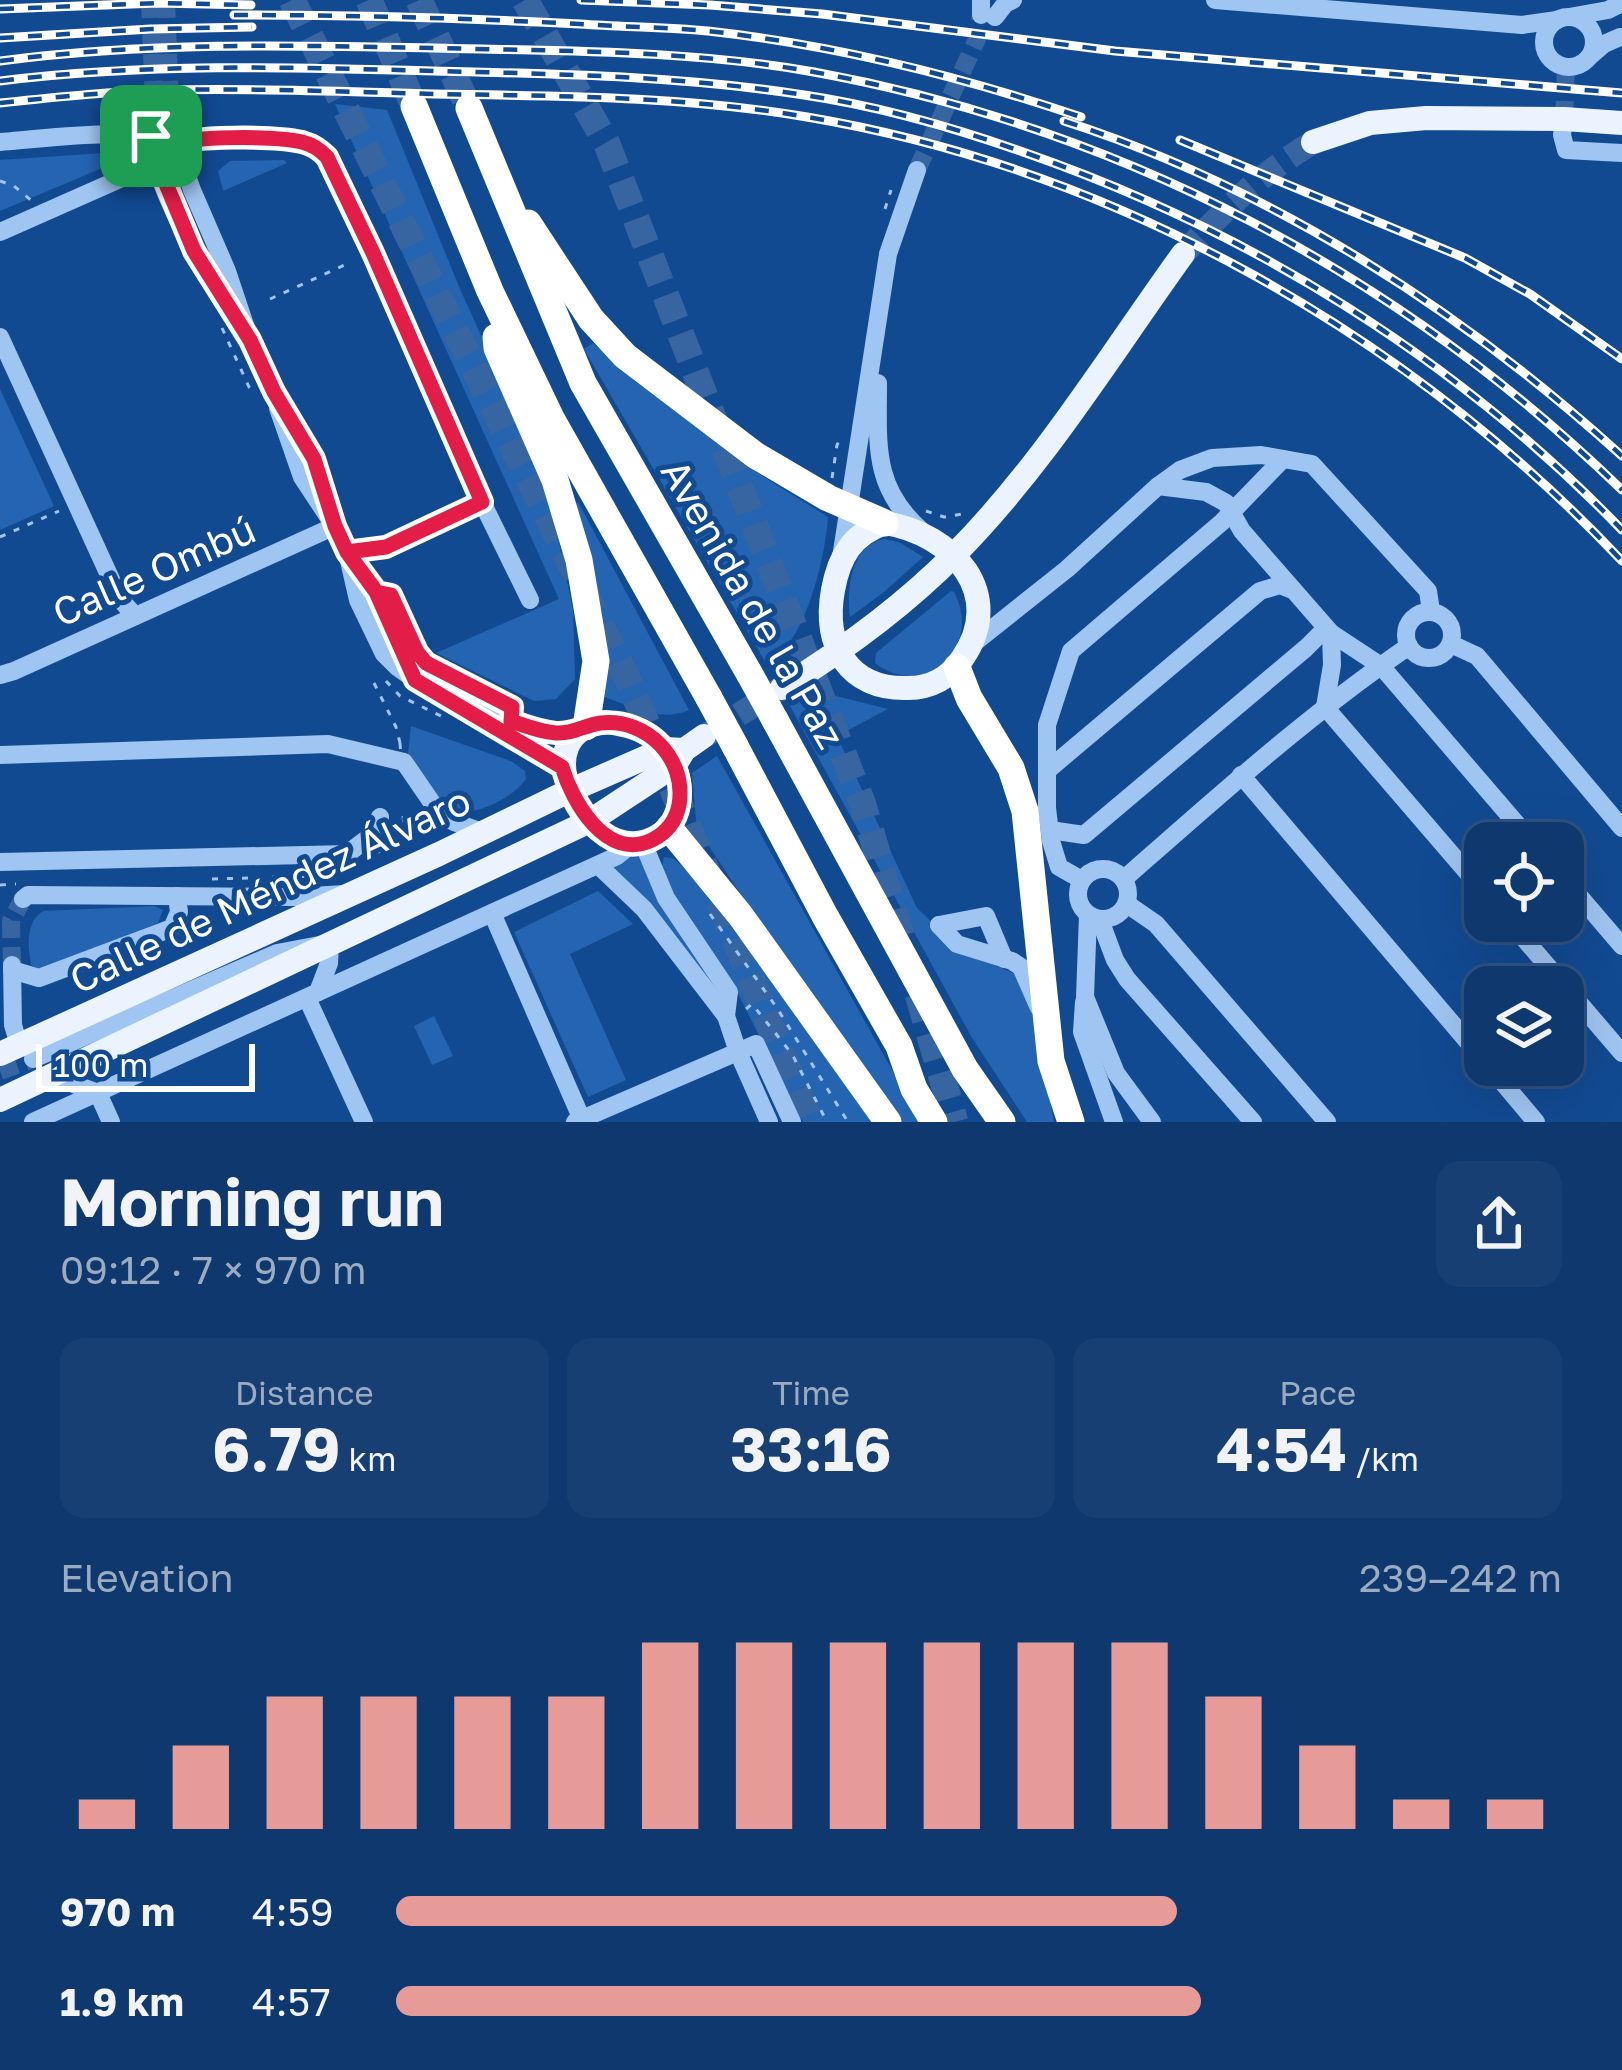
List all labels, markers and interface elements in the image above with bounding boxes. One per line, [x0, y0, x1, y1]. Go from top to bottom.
pin [100, 85, 202, 187]
icon: arrive [118, 103, 184, 169]
street label: Avenida de la Paz [652, 451, 855, 756]
street label: Calle Ombú [45, 505, 262, 636]
street label: Calle de Méndez Álvaro [62, 776, 477, 1003]
map controls [1464, 822, 1584, 1086]
button: locate [1464, 822, 1584, 942]
button: layers [1464, 966, 1584, 1086]
scale bar [36, 1038, 255, 1091]
text: 100 m [54, 1045, 148, 1084]
text: Morning run [60, 1161, 444, 1241]
button: share [1436, 1161, 1562, 1287]
text: 09:12 · 7 × 970 m [60, 1246, 367, 1293]
text: Distance [235, 1373, 374, 1412]
text: Time [772, 1373, 850, 1412]
text: Pace [1279, 1373, 1356, 1412]
text: 6.79 [212, 1412, 340, 1484]
text: 33:16 [730, 1412, 892, 1484]
text: 4:54 [1216, 1412, 1347, 1484]
text: km [340, 1439, 396, 1478]
text: /km [1347, 1439, 1419, 1478]
text: Elevation [60, 1554, 233, 1601]
text: 239–242 m [1359, 1554, 1562, 1601]
text: 970 m [60, 1888, 175, 1935]
text: 4:59 [252, 1888, 334, 1935]
text: 1.9 km [60, 1978, 184, 2025]
text: 4:57 [252, 1978, 331, 2025]

